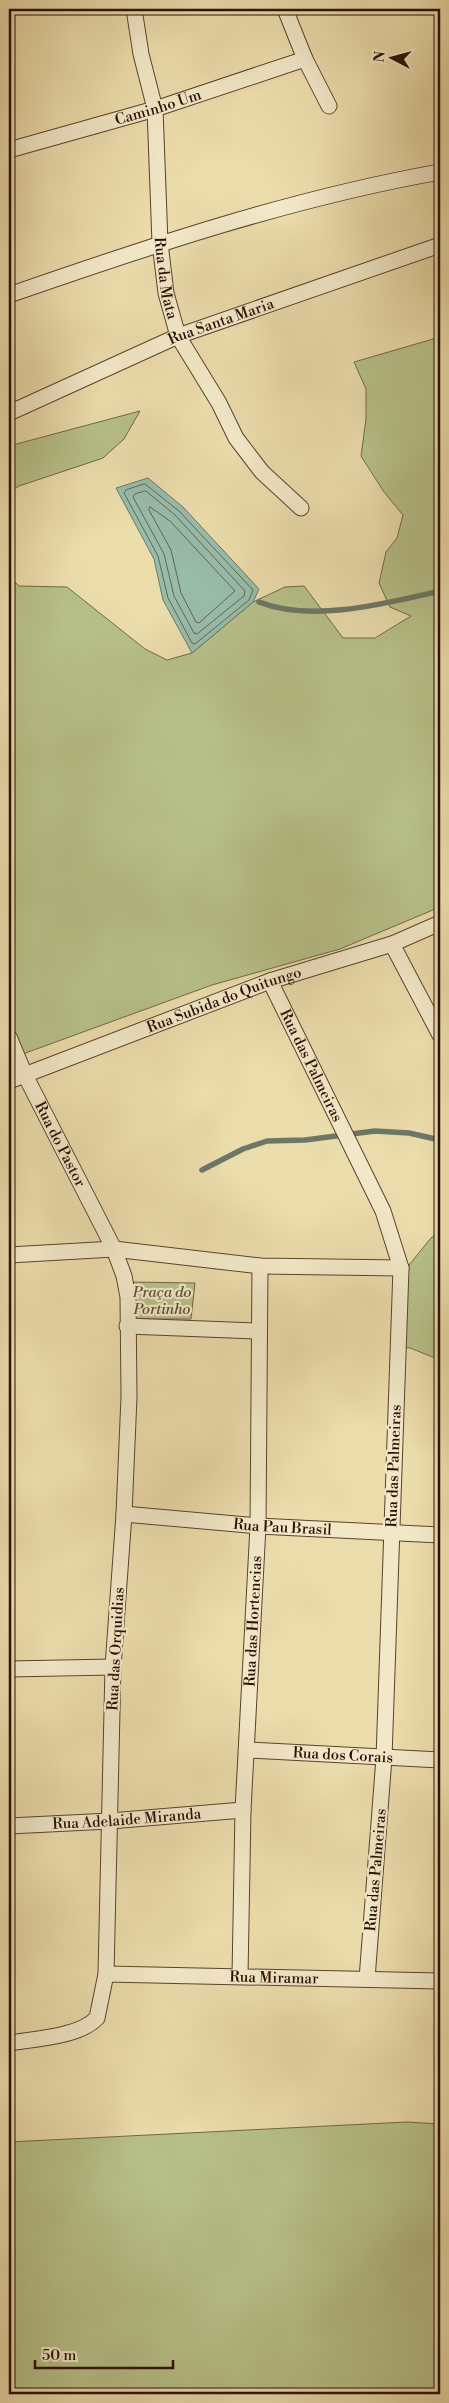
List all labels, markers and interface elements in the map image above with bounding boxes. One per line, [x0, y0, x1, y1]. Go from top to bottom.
north arrow [366, 32, 416, 82]
text: N [371, 50, 390, 63]
street label: Caminho Um [113, 85, 204, 129]
street label: Rua da Mata [150, 237, 182, 322]
street label: Rua Santa Maria [165, 294, 277, 349]
street label: Rua Subida do Quitungo [144, 963, 304, 1037]
street label: Rua das Palmeiras [276, 1006, 347, 1125]
street label: Rua do Pastor [31, 1098, 90, 1191]
park label: Praça do Portinho [132, 1283, 191, 1319]
street label: Rua das Palmeiras [382, 1404, 406, 1528]
street label: Rua Pau Brasil [232, 1514, 333, 1539]
street label: Rua das Hortencias [240, 1555, 266, 1687]
street label: Rua das Orquidias [103, 1587, 129, 1711]
street label: Rua dos Corais [292, 1743, 394, 1767]
street label: Rua Adelaide Miranda [52, 1804, 202, 1833]
street label: Rua das Palmeiras [361, 1808, 391, 1932]
street label: Rua Miramar [229, 1967, 319, 1988]
scale bar [35, 2338, 172, 2370]
text: 50 m [42, 2346, 76, 2365]

